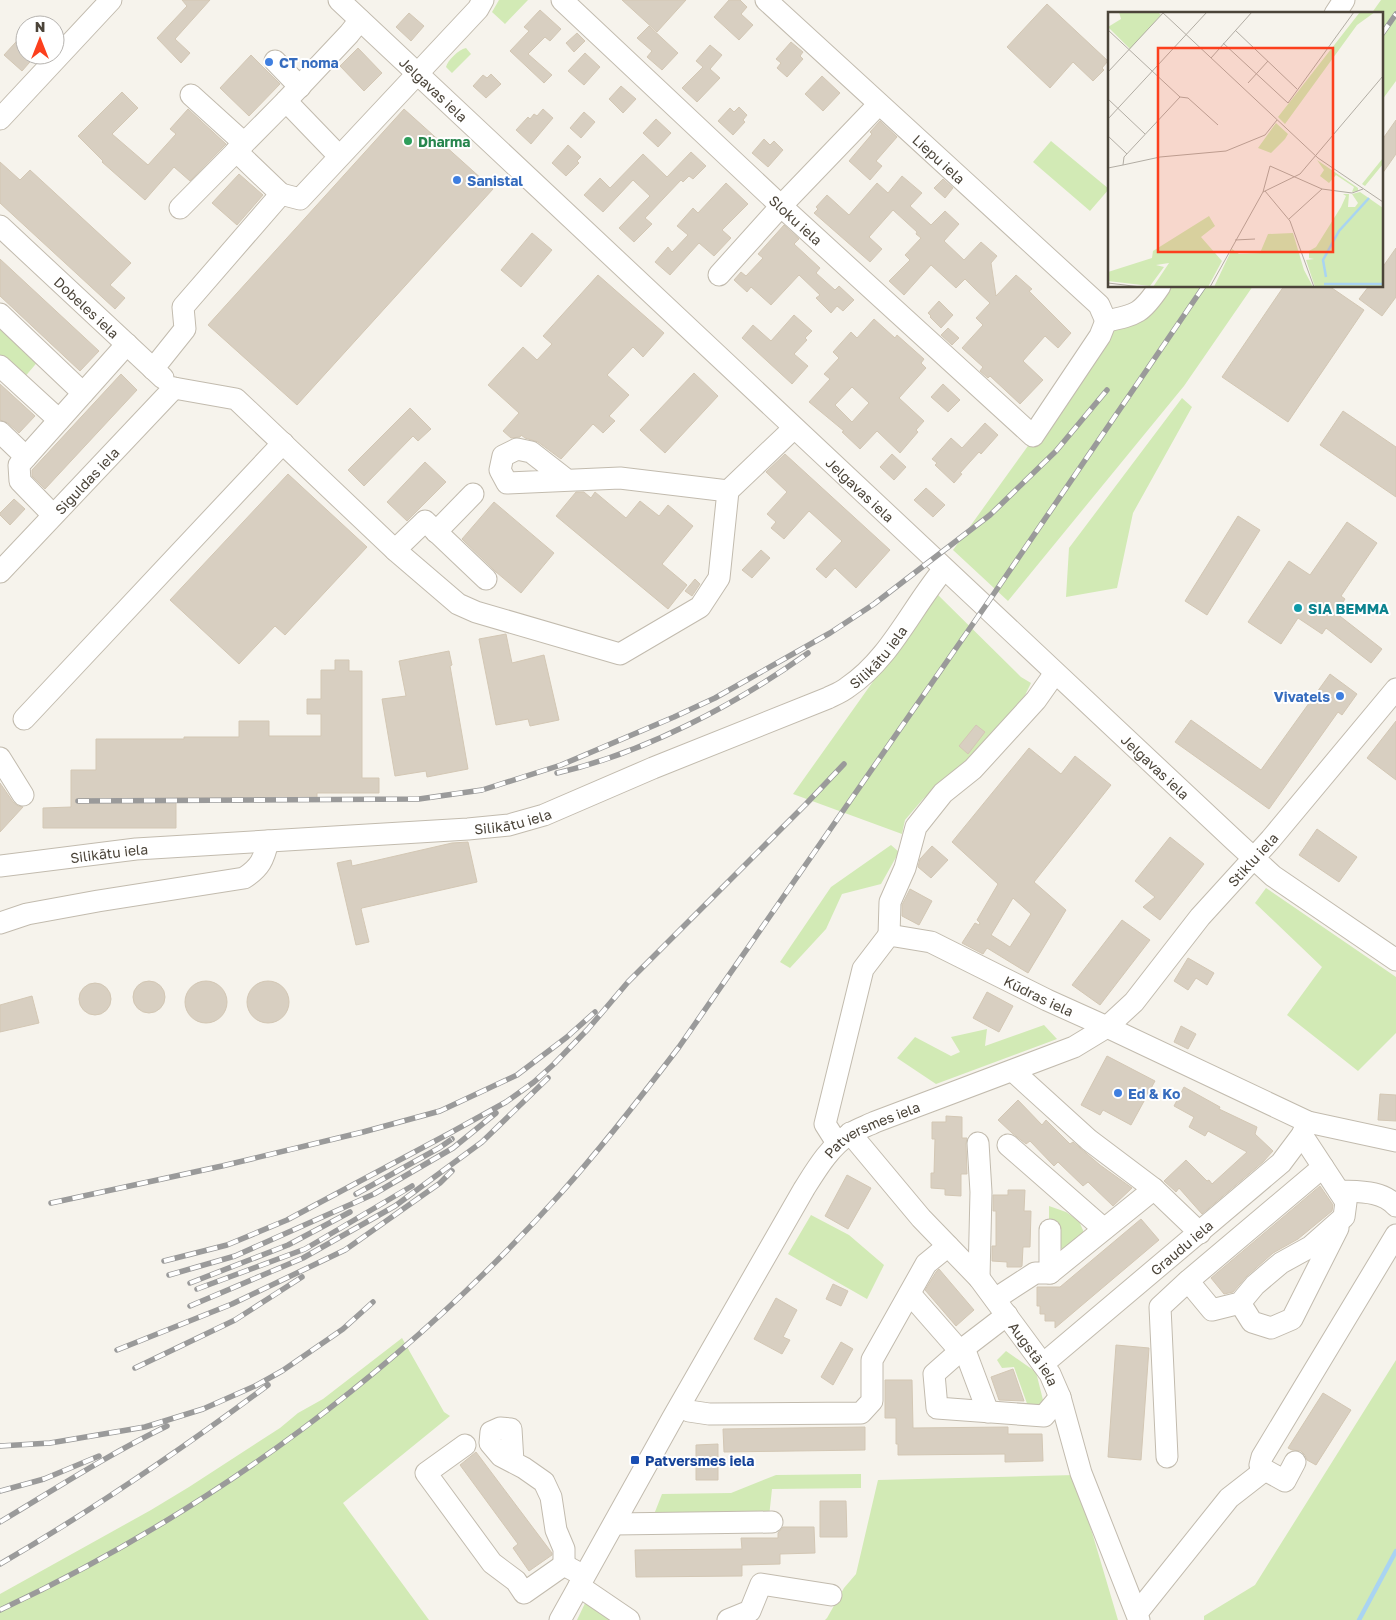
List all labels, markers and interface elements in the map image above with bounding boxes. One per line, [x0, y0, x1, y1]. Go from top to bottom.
inset map [1108, 12, 1384, 288]
north arrow [15, 15, 65, 65]
text: N [35, 18, 45, 35]
street label: Jelgavas iela [396, 53, 471, 125]
place label: CT noma [279, 54, 339, 71]
marker: CT noma [263, 56, 275, 68]
street label: Liepu iela [910, 131, 969, 187]
place label: Dharma [418, 133, 470, 150]
marker: Dharma [402, 135, 414, 147]
place label: Sanistal [467, 172, 523, 189]
marker: Sanistal [451, 174, 463, 186]
street label: Sloku iela [766, 191, 826, 248]
street label: Dobeles iela [51, 273, 123, 342]
street label: Siguldas iela [51, 443, 122, 518]
street label: Jelgavas iela [823, 453, 898, 525]
place label: SIA BEMMA [1308, 600, 1389, 617]
marker: SIA BEMMA [1292, 602, 1304, 614]
street label: Silikātu iela [846, 622, 910, 692]
place label: Vivatels [1274, 688, 1330, 705]
marker: Vivatels [1334, 690, 1346, 702]
street label: Jelgavas iela [1118, 731, 1193, 802]
street label: Silikātu iela [473, 804, 554, 837]
street label: Stiklu iela [1224, 829, 1281, 890]
street label: Silikātu iela [69, 840, 149, 866]
street label: Kūdras iela [1002, 972, 1076, 1019]
place label: Ed & Ko [1128, 1085, 1181, 1102]
marker: Ed & Ko [1112, 1087, 1124, 1099]
street label: Patversmes iela [820, 1097, 922, 1161]
street label: Graudu iela [1147, 1216, 1216, 1278]
street label: Augstā iela [1006, 1318, 1063, 1388]
place label: Patversmes iela [645, 1452, 754, 1469]
marker: Patversmes iela [629, 1454, 641, 1466]

